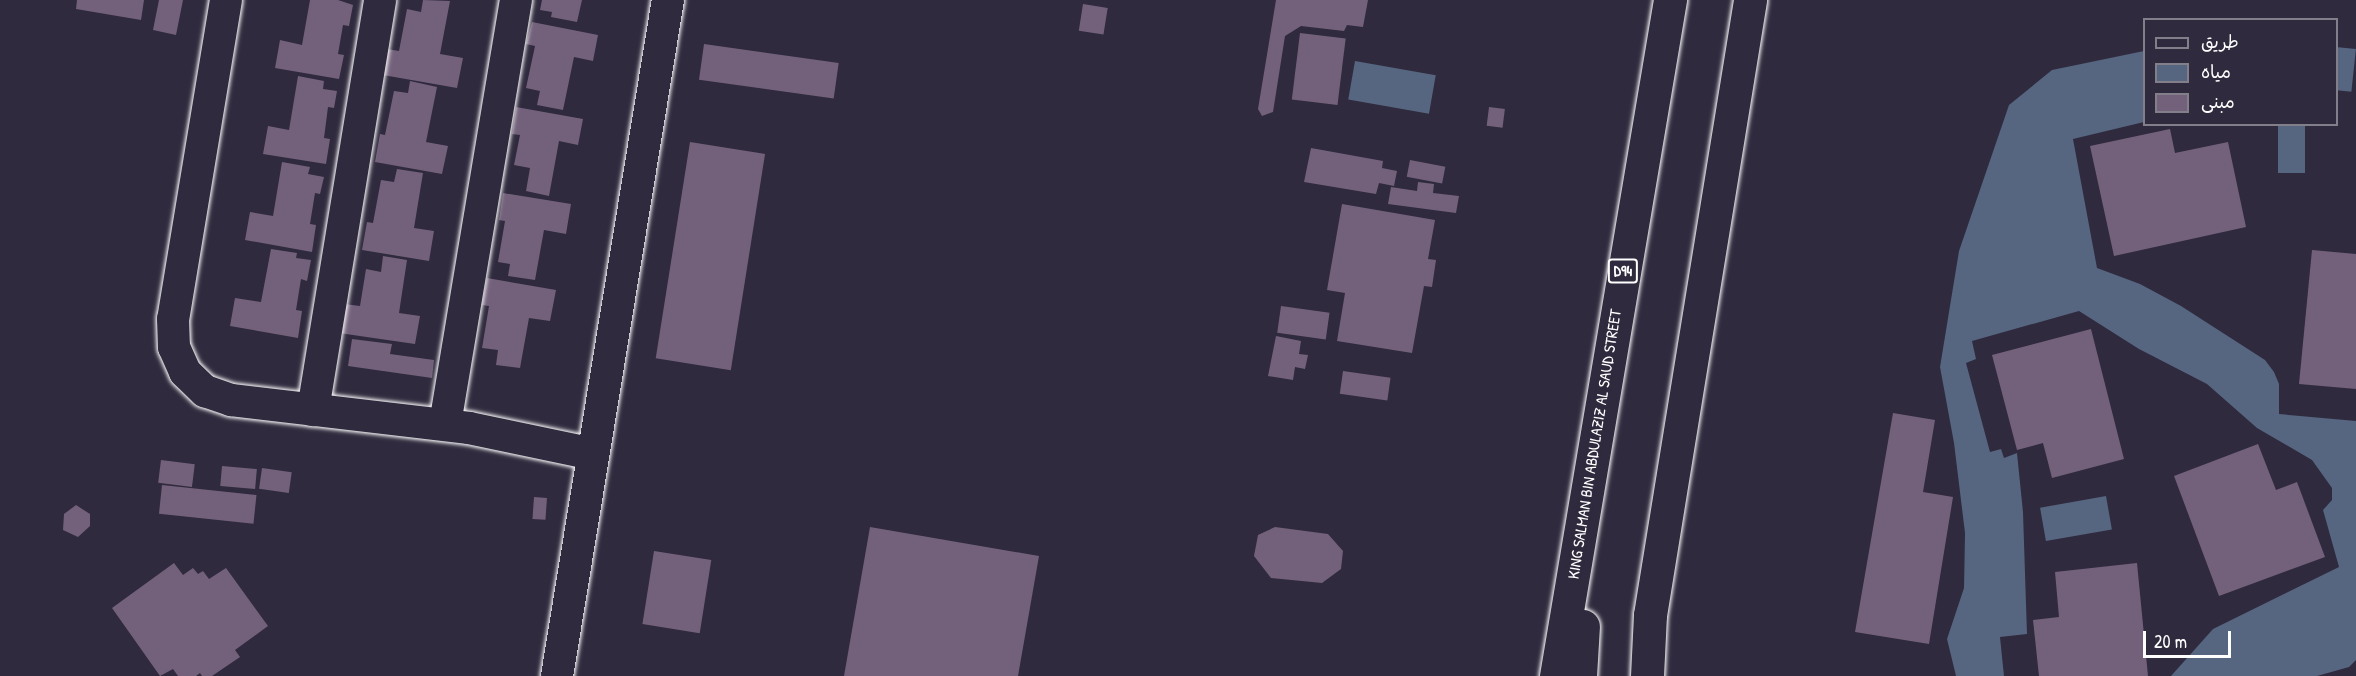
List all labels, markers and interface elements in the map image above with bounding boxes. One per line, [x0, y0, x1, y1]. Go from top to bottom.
legend [2143, 18, 2338, 126]
text: طريق [2201, 29, 2239, 54]
text: مياه [2201, 59, 2231, 84]
text: مبنى [2201, 89, 2235, 114]
road number: D94 [1606, 259, 1640, 283]
street label: KING SALMAN BIN ABDULAZIZ AL SAUD STREET [1563, 308, 1625, 580]
scale bar [2146, 619, 2234, 657]
text: 20 m [2154, 629, 2187, 654]

